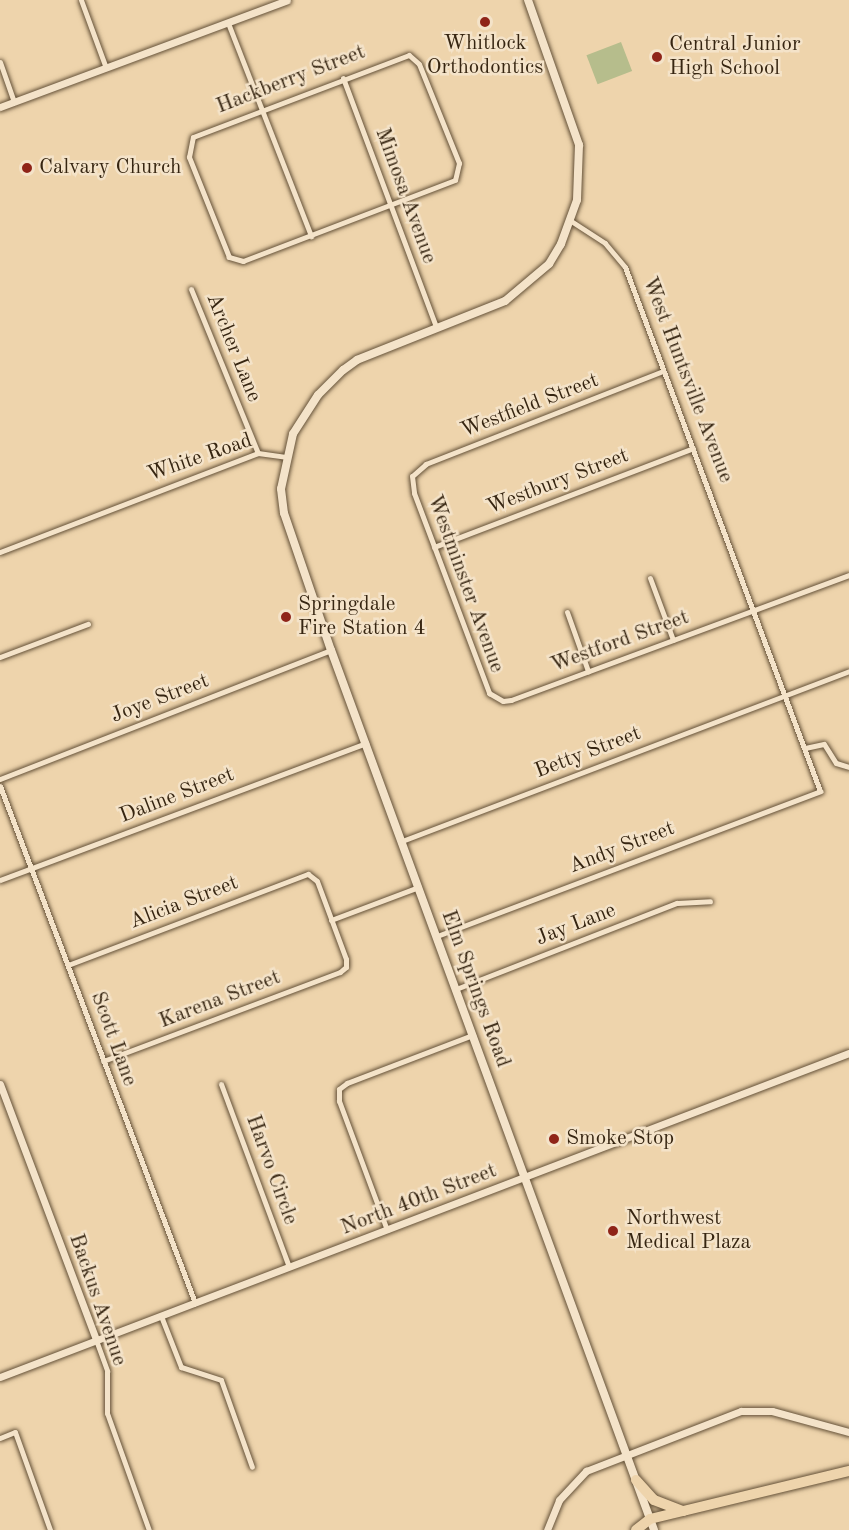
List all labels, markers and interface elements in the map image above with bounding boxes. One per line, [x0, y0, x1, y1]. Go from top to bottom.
marker: Whitlock Orthodontics [478, 15, 492, 29]
place label: Whitlock Orthodontics [427, 31, 543, 81]
place label: Central Junior High School [669, 32, 801, 82]
street label: Hackberry Street [213, 40, 369, 120]
marker: Central Junior High School [650, 50, 664, 64]
street label: Mimosa Avenue [369, 125, 441, 267]
place label: Calvary Church [39, 155, 181, 181]
marker: Calvary Church [20, 161, 34, 175]
street label: West Huntsville Avenue [636, 274, 738, 486]
street label: Archer Lane [200, 290, 266, 406]
street label: Westfield Street [458, 368, 602, 444]
street label: White Road [144, 428, 256, 488]
street label: Westbury Street [484, 443, 632, 521]
street label: Westminster Avenue [421, 492, 509, 676]
place label: Springdale Fire Station 4 [298, 592, 426, 642]
street label: Westford Street [548, 605, 692, 679]
marker: Springdale Fire Station 4 [279, 610, 293, 624]
street label: Joye Street [107, 669, 213, 729]
street label: Betty Street [531, 721, 645, 785]
street label: Daline Street [116, 763, 238, 829]
street label: Andy Street [566, 816, 678, 880]
street label: Alicia Street [126, 871, 242, 935]
street label: Jay Lane [532, 898, 620, 952]
street label: Elm Springs Road [435, 907, 515, 1071]
street label: Karena Street [156, 965, 284, 1035]
street label: Scott Lane [84, 988, 142, 1090]
street label: Harvo Circle [240, 1112, 302, 1228]
place label: Smoke Stop [566, 1126, 674, 1152]
marker: Smoke Stop [547, 1132, 561, 1146]
street label: North 40th Street [338, 1159, 500, 1241]
place label: Northwest Medical Plaza [626, 1206, 751, 1256]
marker: Northwest Medical Plaza [604, 1222, 622, 1240]
street label: Backus Avenue [63, 1231, 131, 1369]

